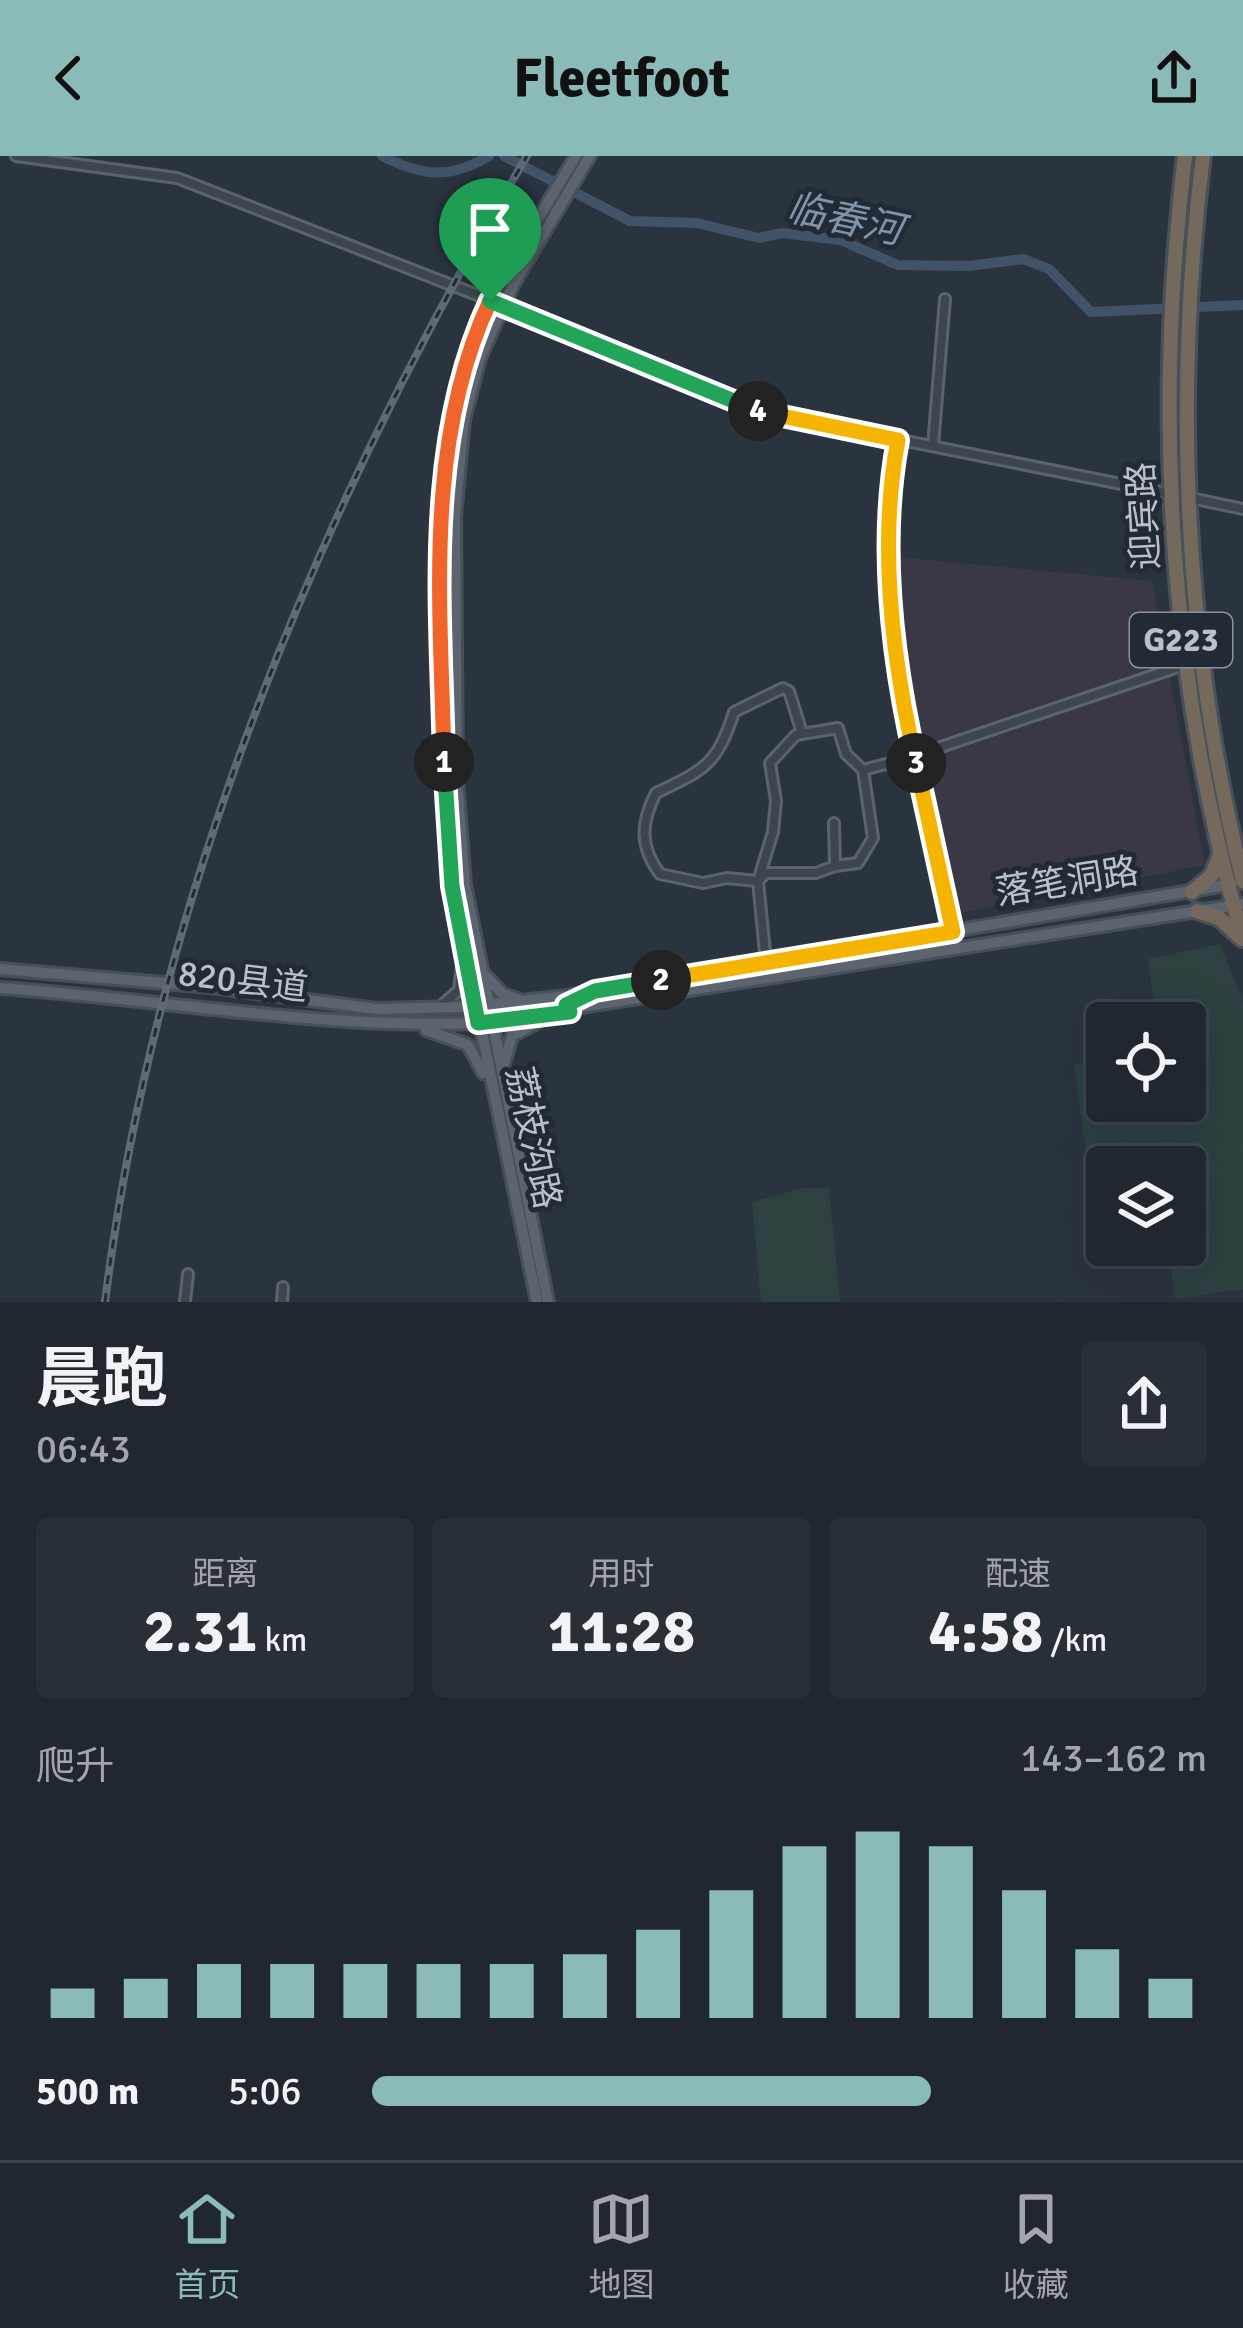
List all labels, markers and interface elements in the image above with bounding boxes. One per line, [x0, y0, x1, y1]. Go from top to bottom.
icon: back [36, 45, 102, 111]
text: Fleetfoot [513, 45, 730, 112]
icon: share [1141, 45, 1207, 111]
pin [439, 178, 541, 301]
water label: 临春河 [783, 183, 914, 256]
icon: arrive [457, 196, 523, 262]
pin: 4 [728, 381, 788, 441]
text: 4 [749, 390, 767, 431]
street label: 迎宾路 [1119, 461, 1169, 571]
road number: G223 [1130, 613, 1232, 667]
pin: 1 [414, 732, 474, 792]
pin: 3 [886, 733, 946, 793]
text: 1 [435, 741, 453, 782]
text: 3 [907, 742, 925, 783]
street label: 落笔洞路 [992, 849, 1142, 915]
pin: 2 [631, 950, 691, 1010]
street label: 820县道 [176, 951, 310, 1011]
text: 2 [652, 959, 670, 1000]
map controls [1086, 1002, 1206, 1266]
button: locate [1086, 1002, 1206, 1122]
street label: 荔枝沟路 [496, 1063, 570, 1213]
button: layers [1086, 1146, 1206, 1266]
text: 晨跑 [36, 1339, 168, 1420]
button: share [1081, 1341, 1207, 1467]
text: 06:43 [36, 1425, 131, 1473]
text: 距离 [192, 1554, 258, 1595]
text: 用时 [588, 1554, 654, 1595]
text: 配速 [985, 1554, 1051, 1595]
text: 2.31 [143, 1595, 257, 1669]
text: 11:28 [548, 1595, 695, 1669]
text: 4:58 [928, 1595, 1043, 1669]
text: km [257, 1620, 307, 1661]
text: /km [1043, 1620, 1107, 1661]
text: 143–162 m [1020, 1734, 1207, 1782]
text: 爬升 [36, 1742, 114, 1790]
text: 500 m [36, 2067, 139, 2115]
text: 5:06 [228, 2067, 302, 2115]
tab: 首页 [174, 2186, 240, 2306]
tab: 地图 [588, 2186, 654, 2306]
tab: 收藏 [1003, 2186, 1069, 2306]

